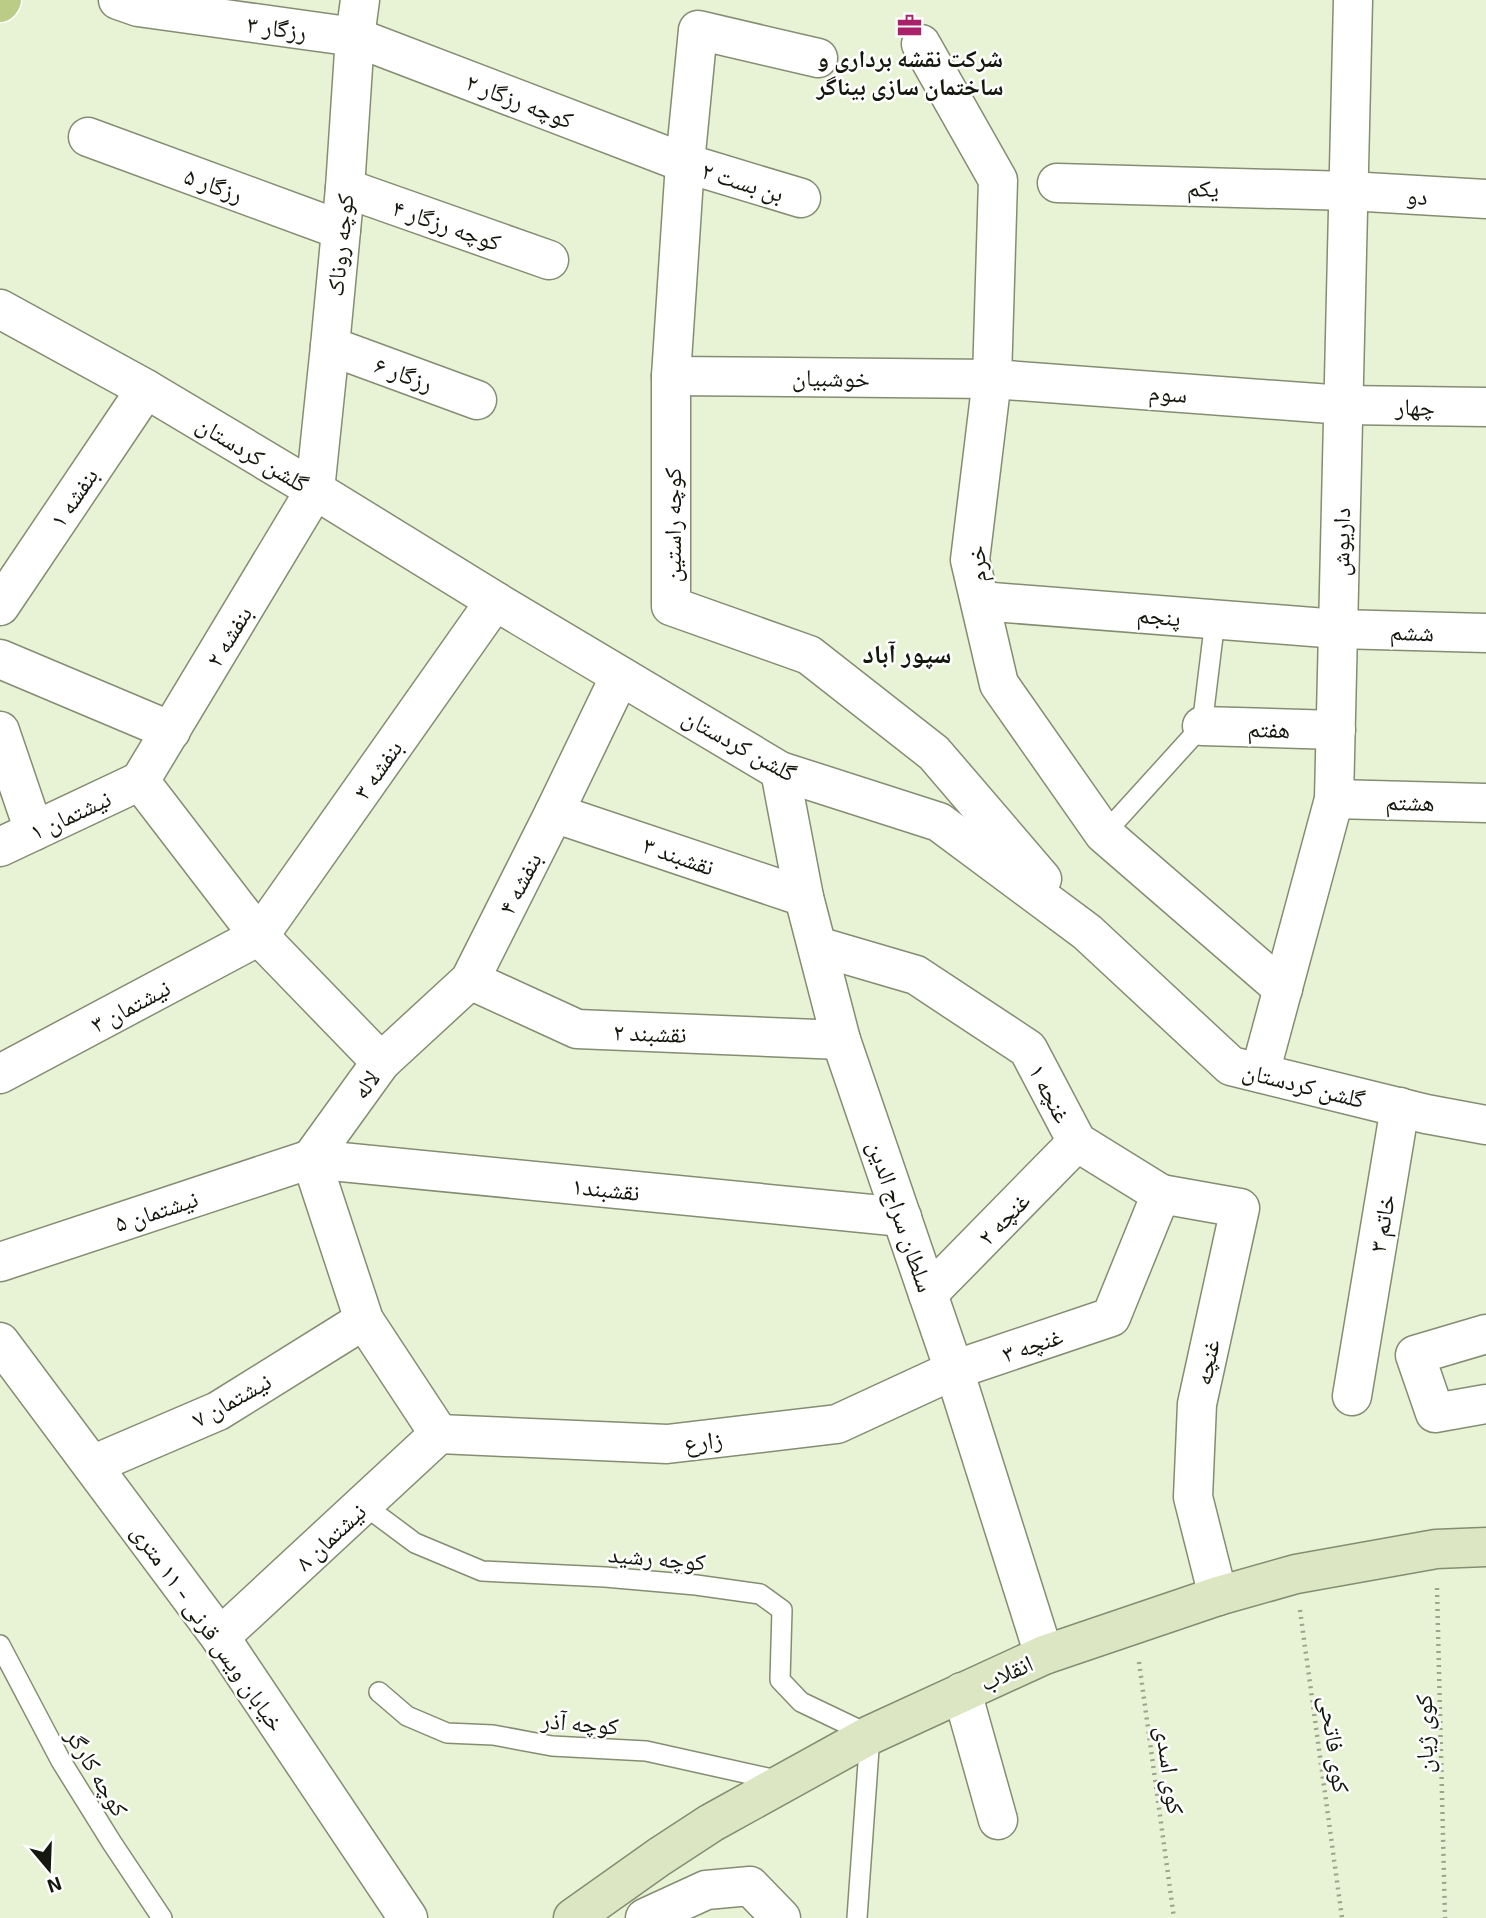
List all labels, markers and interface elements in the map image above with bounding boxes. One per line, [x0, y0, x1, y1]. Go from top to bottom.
street label: رزگار ۳ [245, 8, 309, 46]
office icon: شرکت نقشه برداری و ساختمان سازی بیناگر [896, 12, 924, 40]
place label: شرکت نقشه برداری و ساختمان سازی بیناگر [816, 43, 1003, 101]
street label: کوچه رزگار ۲ [462, 66, 578, 134]
street label: بن بست ۲ [698, 155, 788, 208]
street label: رزگار ۵ [181, 160, 247, 208]
street label: یکم [1186, 172, 1219, 205]
street label: دو [1406, 180, 1428, 210]
street label: کوچه روناک [319, 192, 359, 298]
street label: کوچه رزگار ۴ [389, 192, 505, 257]
street label: رزگار ۶ [371, 349, 437, 397]
street label: خوشبیان [792, 362, 870, 393]
street label: سوم [1147, 376, 1188, 411]
street label: چهار [1394, 391, 1435, 421]
street label: گلشن کردستان [191, 408, 314, 499]
street label: بنفشه ۱ [43, 462, 104, 533]
street label: کوچه راستین [657, 468, 687, 582]
street label: داریوش [1325, 507, 1356, 577]
street label: خرم [960, 544, 995, 583]
street label: پنجم [1136, 599, 1182, 634]
street label: بنفشه ۲ [199, 600, 258, 672]
street label: ششم [1389, 616, 1435, 649]
district label: سپور آباد [863, 637, 952, 670]
street label: گلشن کردستان [678, 701, 802, 788]
street label: هفتم [1247, 713, 1291, 746]
street label: بنفشه ۳ [346, 734, 408, 805]
street label: نیشتمان ۱ [25, 783, 116, 846]
street label: هشتم [1385, 786, 1435, 819]
street label: نقشبند ۳ [639, 829, 718, 881]
street label: بنفشه ۴ [491, 847, 548, 919]
street label: نیشتمان ۳ [85, 972, 175, 1039]
street label: نقشبند ۲ [613, 1016, 687, 1049]
street label: گلشن کردستان [1239, 1055, 1368, 1114]
street label: غنچه ۱ [1023, 1059, 1078, 1128]
street label: لاله [345, 1064, 385, 1104]
street label: سلطان سراج الدین [861, 1136, 942, 1296]
street label: نقشبند۱ [571, 1170, 641, 1207]
street label: نیشتمان ۵ [111, 1183, 202, 1238]
street label: غنچه ۲ [971, 1186, 1035, 1251]
street label: خاتم ۳ [1362, 1192, 1403, 1255]
street label: غنچه ۳ [998, 1320, 1066, 1368]
street label: غنچه [1187, 1337, 1226, 1388]
street label: نیشتمان ۷ [186, 1365, 276, 1433]
street label: زارع [682, 1423, 724, 1459]
street label: نیشتمان ۸ [289, 1496, 372, 1577]
street label: خیابان ویس قرنی - ۱۱ متری [126, 1518, 292, 1737]
street label: کوچه رشید [607, 1538, 707, 1576]
street label: انقلاب [975, 1648, 1037, 1697]
street label: کوی فاتحی [1314, 1693, 1357, 1795]
street label: کوی ژیان [1408, 1694, 1439, 1774]
street label: کوچه آذر [539, 1704, 620, 1740]
street label: کوچه کارگر [59, 1722, 136, 1822]
street label: کوی اسدی [1149, 1724, 1192, 1816]
north arrow [14, 1834, 84, 1904]
text: N [44, 1872, 65, 1899]

